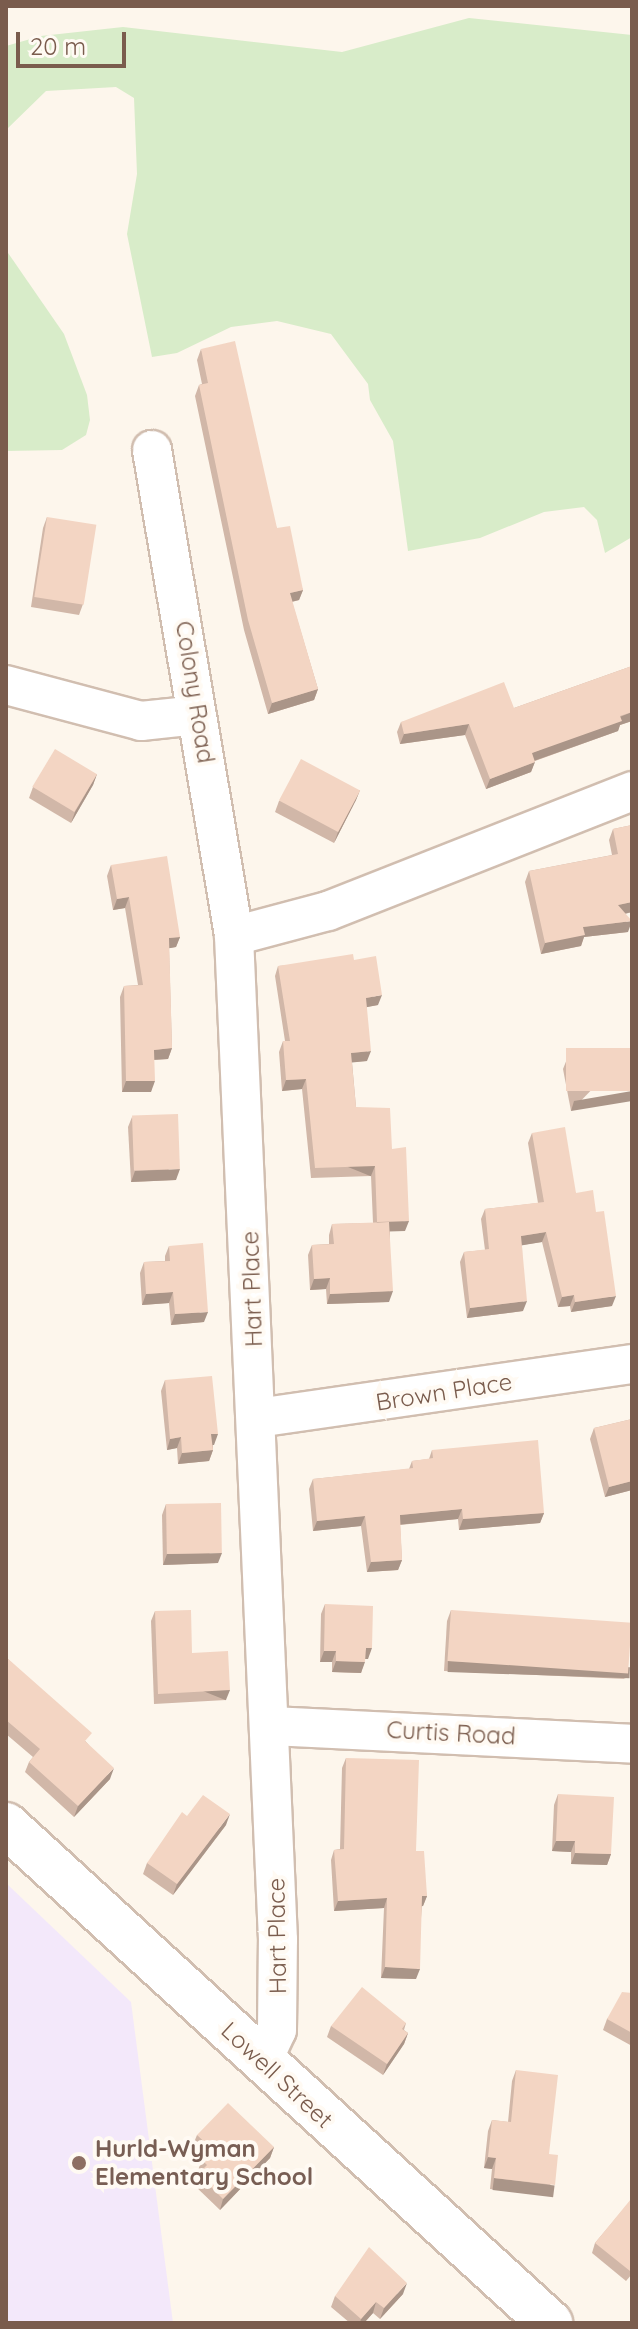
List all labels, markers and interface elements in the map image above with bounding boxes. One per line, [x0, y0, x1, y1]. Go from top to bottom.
scale bar [20, 16, 130, 66]
text: 20 m [30, 31, 86, 61]
street label: Colony Road [170, 619, 220, 765]
street label: Hart Place [236, 1230, 268, 1348]
street label: Brown Place [374, 1367, 514, 1417]
street label: Curtis Road [386, 1715, 516, 1751]
street label: Hart Place [262, 1878, 292, 1994]
street label: Lowell Street [215, 2016, 339, 2134]
place label: Hurld-Wyman Elementary School [95, 2135, 313, 2191]
marker: Hurld-Wyman Elementary School [70, 2154, 88, 2172]

